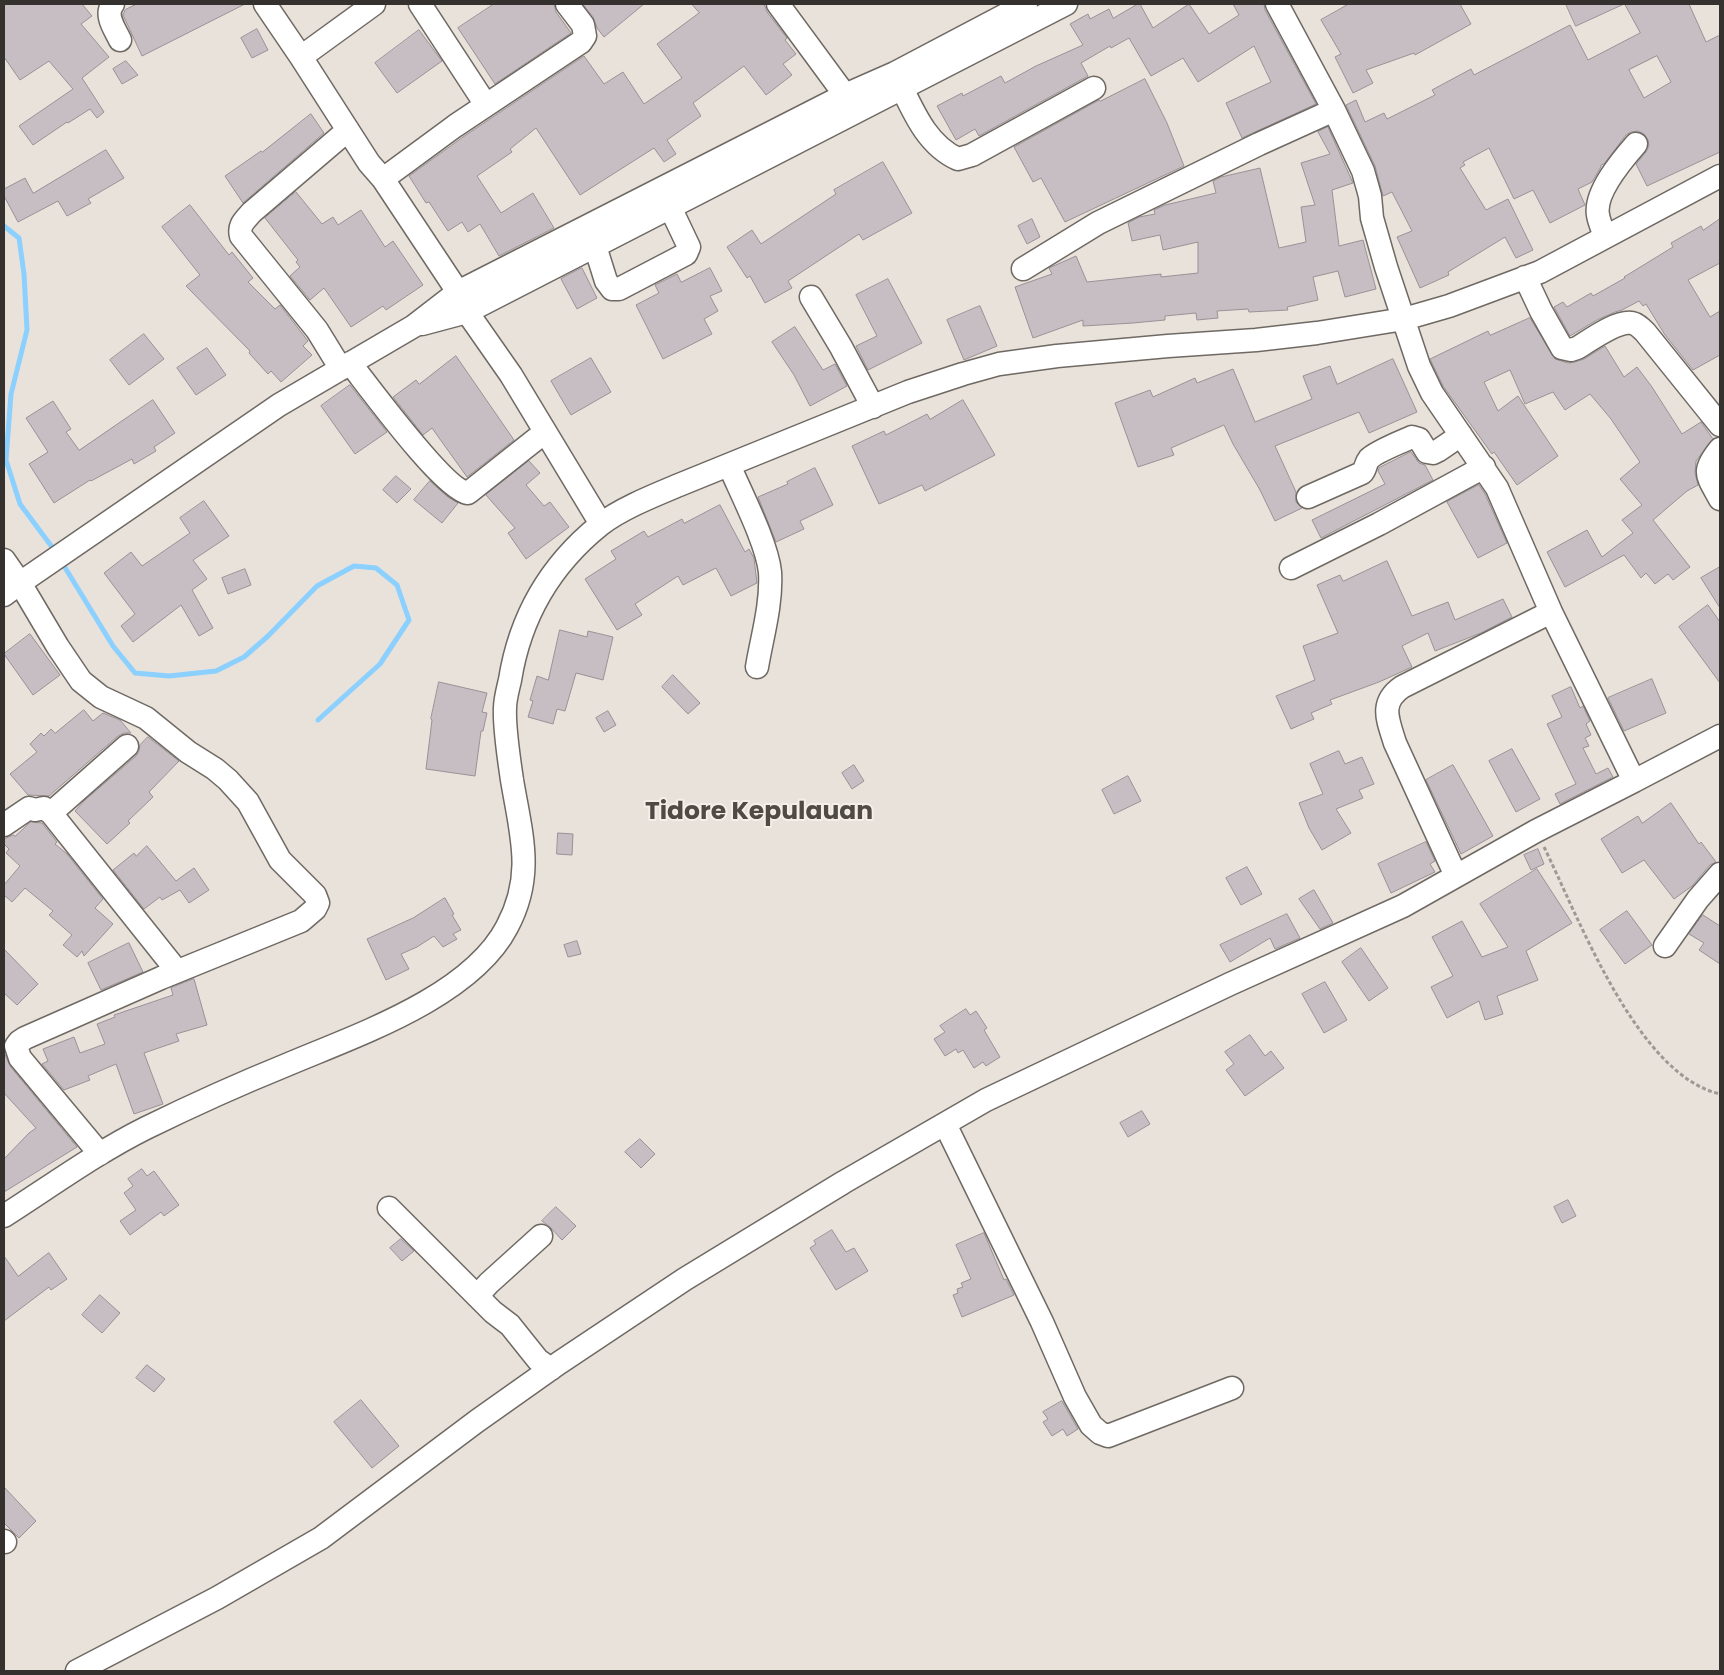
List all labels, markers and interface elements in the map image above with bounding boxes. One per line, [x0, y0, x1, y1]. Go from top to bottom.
district label: Tidore Kepulauan [645, 798, 873, 828]

